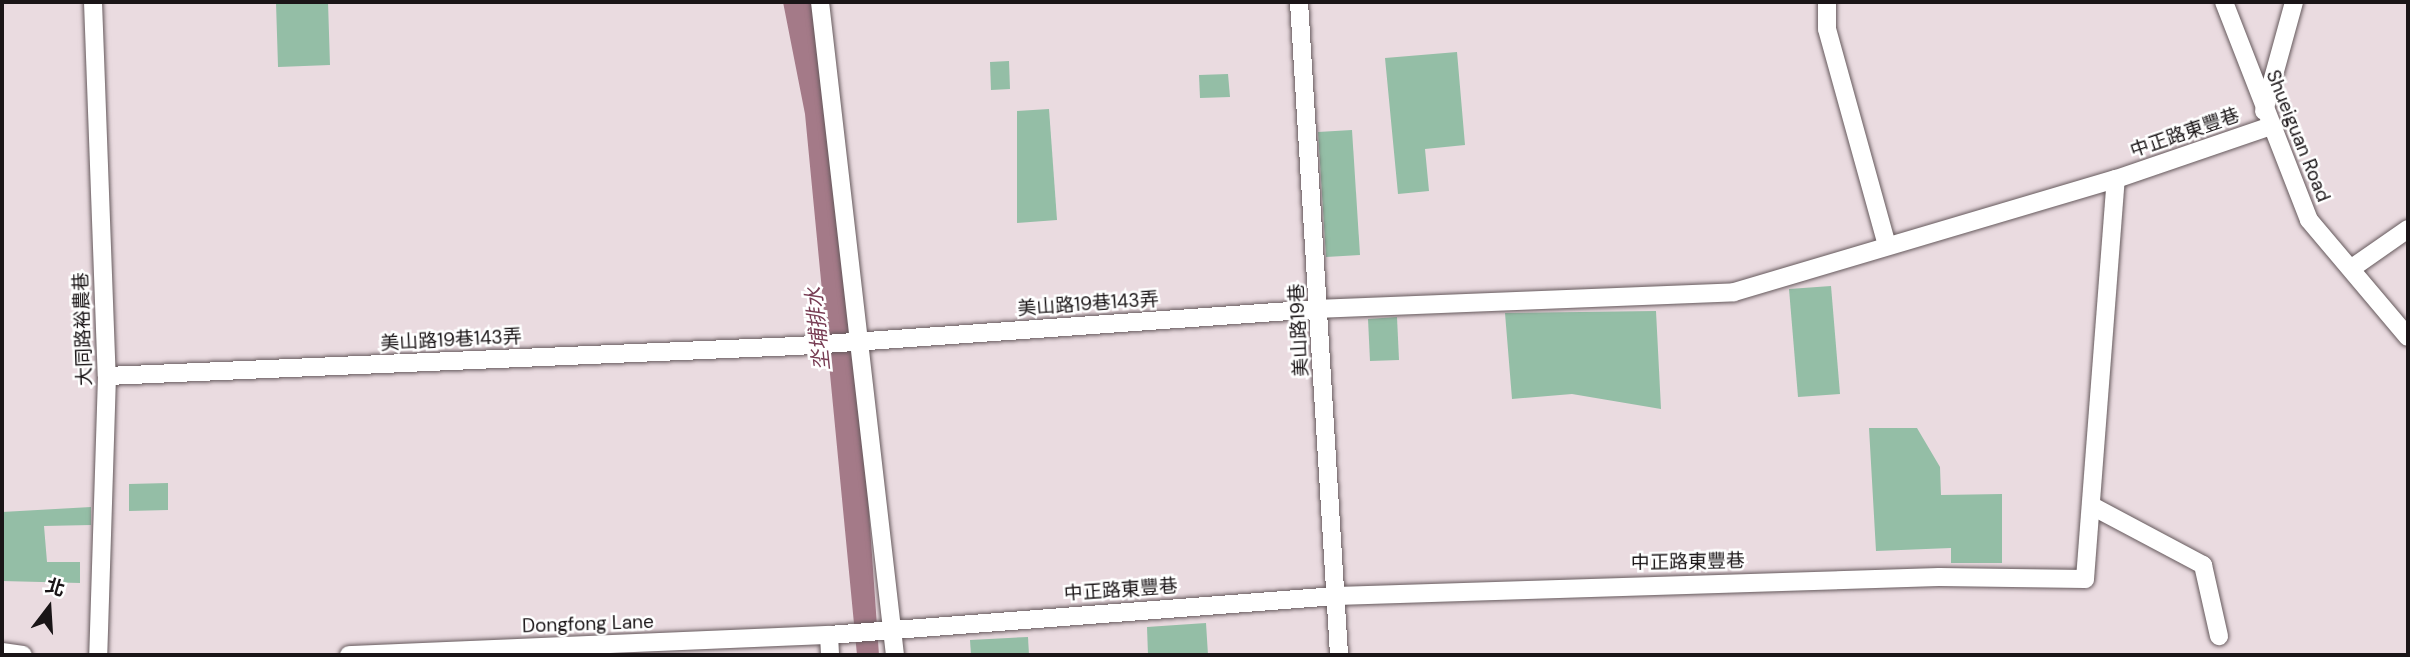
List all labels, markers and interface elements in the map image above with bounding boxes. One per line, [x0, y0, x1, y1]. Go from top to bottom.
street label: Shueiguan Road [2261, 67, 2335, 205]
street label: 中正路東豐巷 [2127, 104, 2243, 162]
street label: 大同路裕農巷 [70, 272, 96, 386]
street label: 美山路19巷 [1285, 283, 1313, 377]
water label: 坔埔排水 [801, 286, 835, 372]
street label: 美山路19巷143弄 [1017, 288, 1159, 320]
street label: 美山路19巷143弄 [380, 325, 522, 355]
street label: 中正路東豐巷 [1631, 550, 1745, 574]
north arrow [14, 573, 84, 643]
text: 北 [43, 573, 68, 602]
street label: 中正路東豐巷 [1063, 575, 1179, 605]
street label: Dongfong Lane [522, 610, 654, 638]

